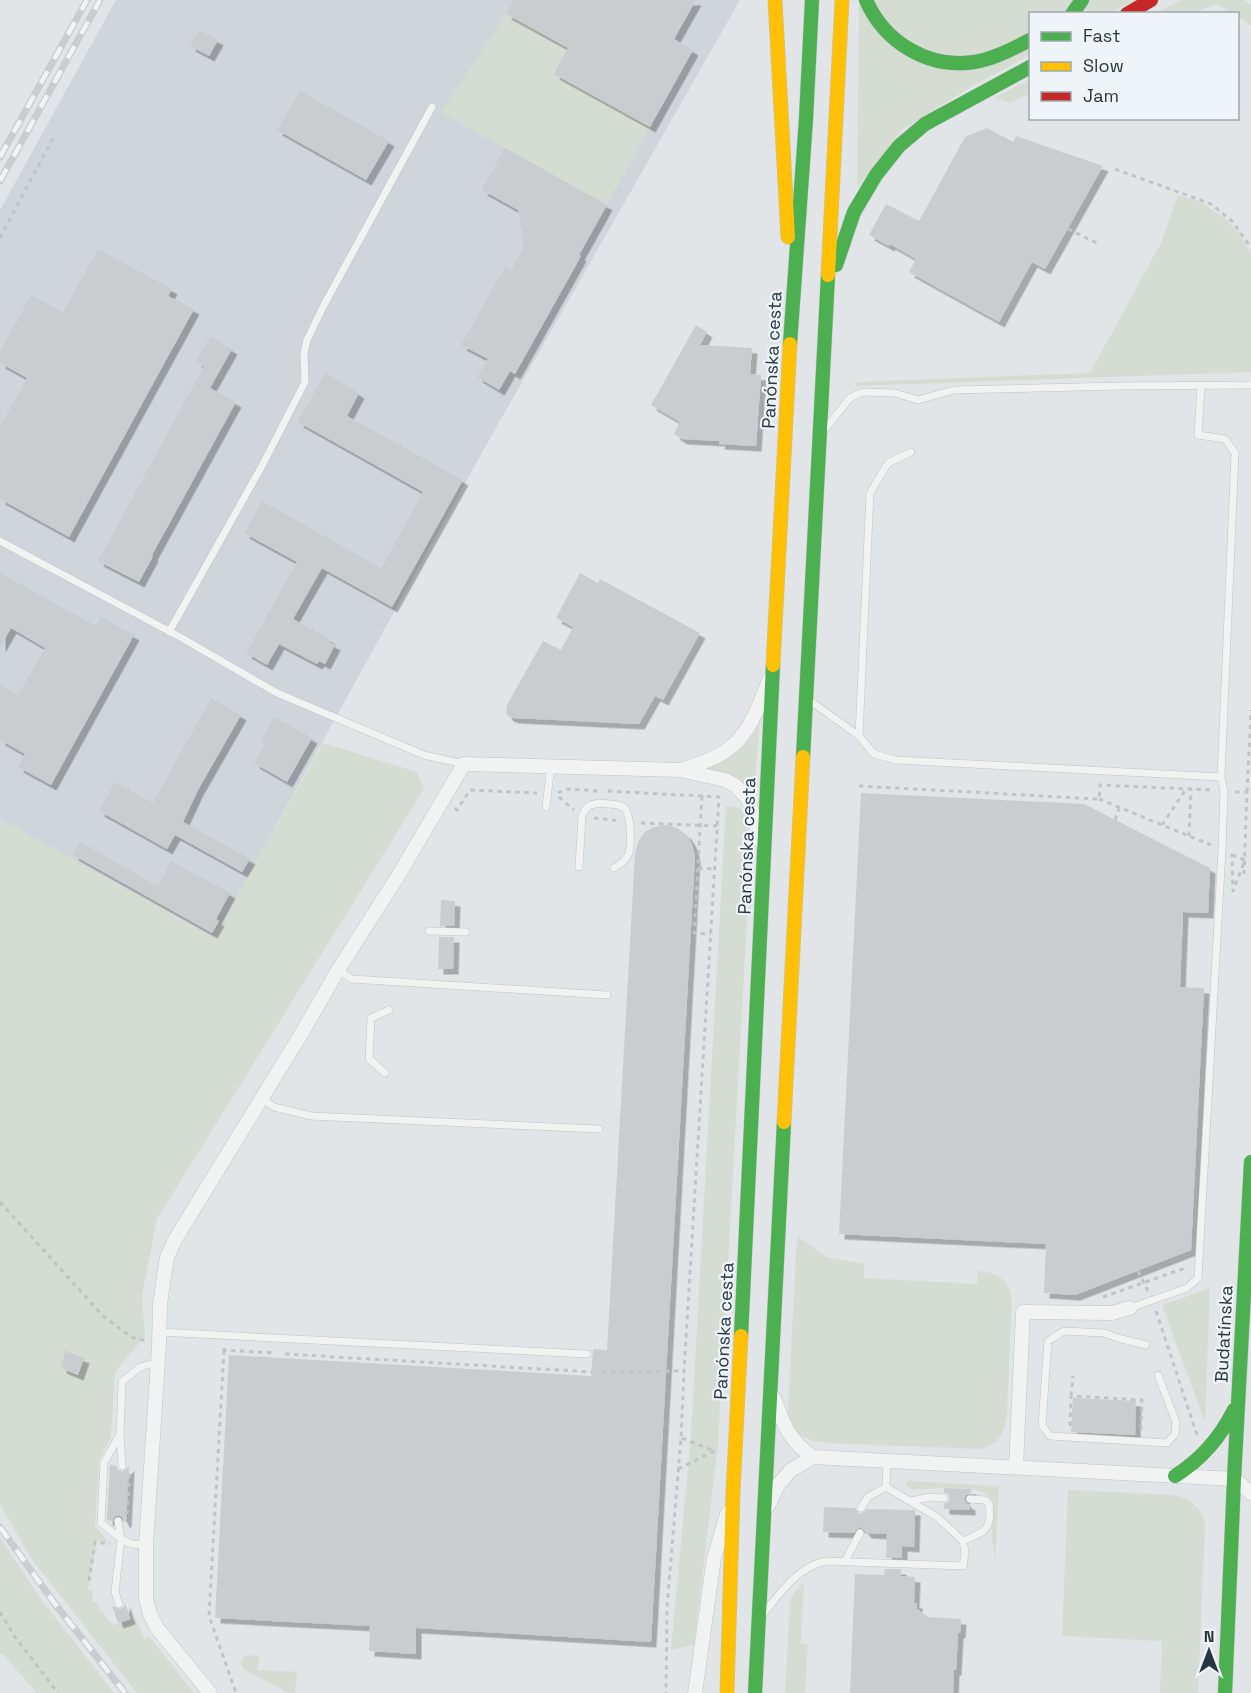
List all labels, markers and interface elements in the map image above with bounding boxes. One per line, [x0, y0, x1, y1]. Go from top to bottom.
legend [1029, 12, 1239, 120]
text: Fast [1083, 24, 1120, 47]
text: Slow [1083, 54, 1124, 77]
text: Jam [1083, 84, 1119, 107]
street label: Panónska cesta [756, 291, 787, 429]
street label: Panónska cesta [733, 777, 760, 915]
street label: Panónska cesta [708, 1262, 739, 1400]
street label: Budatínska [1209, 1285, 1238, 1383]
north arrow [1179, 1621, 1239, 1681]
text: N [1204, 1626, 1214, 1647]

